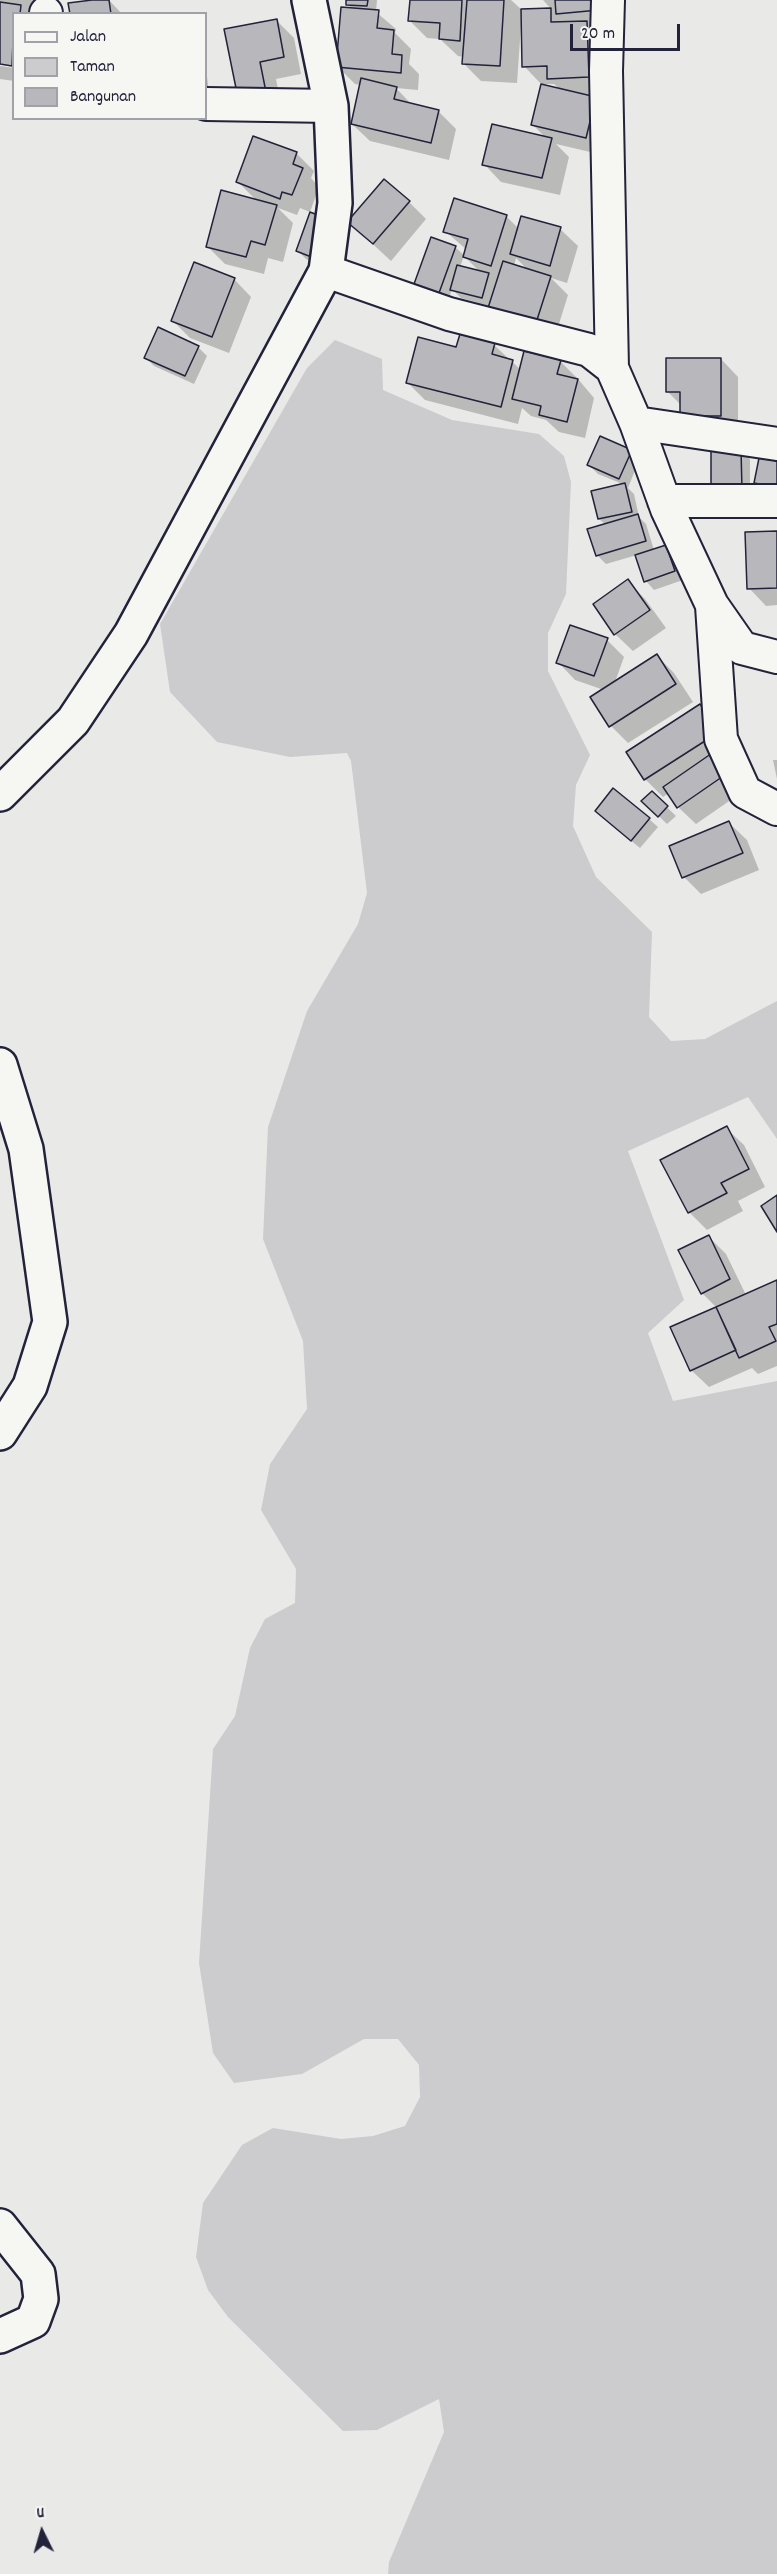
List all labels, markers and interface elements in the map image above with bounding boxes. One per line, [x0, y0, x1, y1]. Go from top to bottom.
legend [12, 12, 207, 120]
scale bar [573, 12, 682, 50]
text: 20 m [581, 22, 615, 47]
text: Jalan [70, 25, 106, 50]
text: Taman [70, 55, 115, 80]
text: Bangunan [70, 85, 136, 110]
north arrow [12, 2502, 72, 2562]
text: U [36, 2502, 45, 2525]

